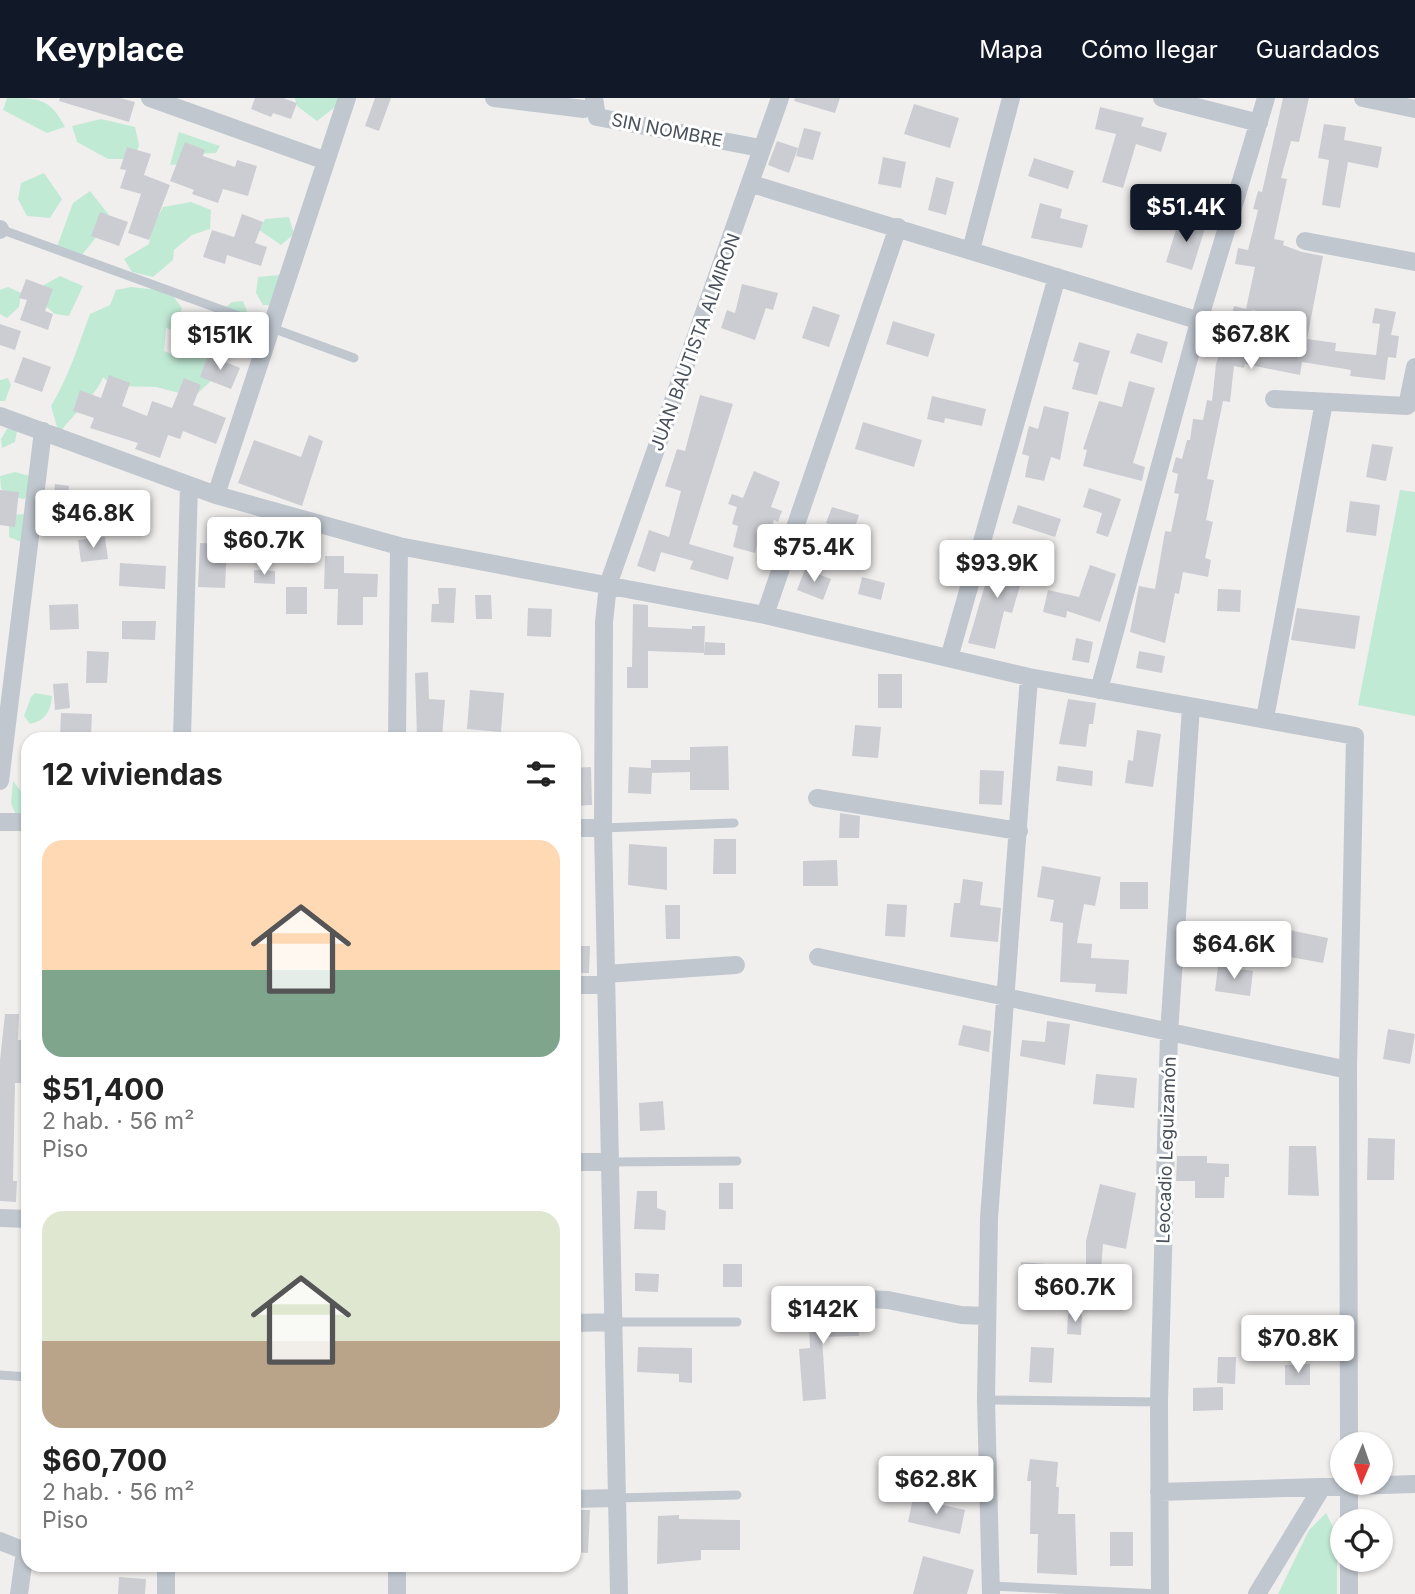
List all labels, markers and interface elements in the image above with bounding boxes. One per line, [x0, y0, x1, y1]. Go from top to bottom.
text: Keyplace [35, 29, 184, 69]
text: Mapa [979, 35, 1043, 64]
text: Cómo llegar [1081, 35, 1218, 64]
text: Guardados [1256, 35, 1380, 64]
street label: SIN NOMBRE [610, 109, 724, 151]
pin: $51.4K [1129, 184, 1243, 244]
text: $51.4K [1146, 193, 1226, 221]
street label: JUAN BAUTISTA ALMIRON [646, 230, 744, 454]
pin: $67.8K [1194, 312, 1308, 371]
pin: $151K [171, 313, 269, 372]
text: $67.8K [1211, 320, 1291, 348]
text: $151K [187, 321, 253, 349]
pin: $46.8K [36, 490, 150, 550]
text: $46.8K [51, 499, 135, 527]
pin: $60.7K [207, 518, 321, 577]
pin: $75.4K [757, 524, 871, 584]
text: $60.7K [223, 526, 305, 554]
text: $75.4K [773, 533, 855, 561]
pin: $93.9K [940, 540, 1054, 600]
text: $93.9K [955, 549, 1039, 577]
icon: filters [522, 755, 560, 793]
text: 12 viviendas [42, 756, 223, 792]
icon: home [238, 886, 364, 1012]
pin: $64.6K [1177, 922, 1291, 981]
text: $64.6K [1192, 930, 1276, 958]
street label: Leocadio Leguizamón [1152, 1056, 1180, 1244]
text: $51,400 [42, 1071, 165, 1107]
text: 2 hab. · 56 m² [42, 1107, 194, 1135]
text: Piso [42, 1135, 88, 1163]
icon: home [238, 1257, 364, 1383]
pin: $60.7K [1018, 1264, 1132, 1324]
text: $60.7K [1034, 1273, 1116, 1301]
pin: $142K [774, 1286, 872, 1346]
text: $142K [787, 1295, 859, 1323]
pin: $70.8K [1241, 1316, 1355, 1375]
text: $70.8K [1257, 1324, 1339, 1352]
north arrow [1330, 1432, 1393, 1494]
map controls [1330, 1432, 1393, 1572]
text: $60,700 [42, 1442, 167, 1478]
pin: $62.8K [879, 1456, 993, 1516]
text: $62.8K [894, 1465, 978, 1493]
text: 2 hab. · 56 m² [42, 1478, 194, 1506]
text: Piso [42, 1506, 88, 1534]
button: locate [1330, 1509, 1393, 1572]

